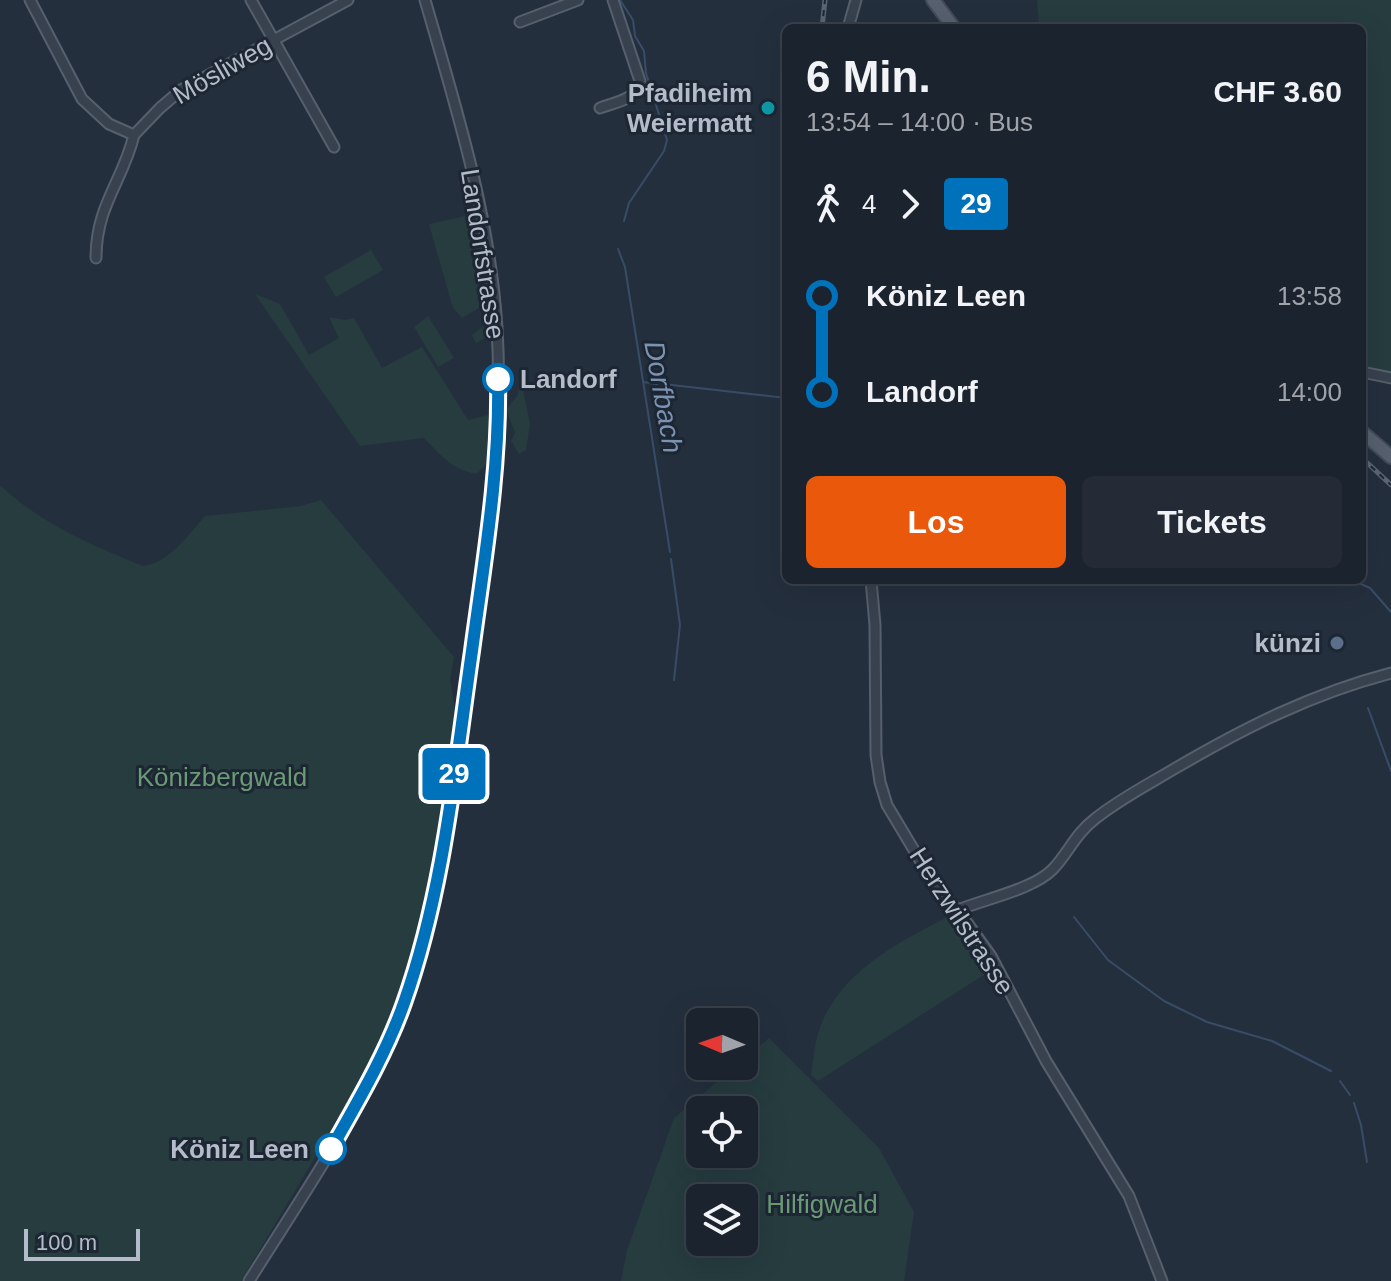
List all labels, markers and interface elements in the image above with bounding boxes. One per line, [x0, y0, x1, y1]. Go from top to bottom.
street label: Mösliweg [168, 30, 276, 110]
text: 6 Min. [806, 52, 931, 101]
text: CHF 3.60 [1214, 75, 1342, 108]
place label: Pfadiheim Weiermatt [627, 78, 752, 138]
marker: Pfadiheim Weiermatt [759, 99, 777, 117]
text: 13:54 – 14:00 · Bus [806, 107, 1033, 137]
street label: Landorfstrasse [455, 167, 511, 341]
icon: walk [806, 182, 850, 226]
icon: forward [888, 182, 932, 226]
text: 29 [960, 188, 992, 219]
text: 4 [862, 189, 876, 219]
text: Köniz Leen [866, 279, 1026, 312]
text: 13:58 [1277, 281, 1342, 311]
water label: Dorfbach [638, 338, 689, 456]
marker: Landorf [483, 364, 513, 394]
place label: Landorf [520, 364, 617, 394]
text: Landorf [866, 375, 978, 408]
text: 14:00 [1277, 377, 1342, 407]
button: Los [806, 476, 1066, 568]
button: Tickets [1082, 476, 1342, 568]
place label: künzi [1255, 628, 1321, 658]
marker: künzi [1328, 634, 1346, 652]
line badge: 29 [418, 748, 490, 800]
text: 29 [438, 758, 470, 789]
park label: Könizbergwald [137, 762, 307, 792]
street label: Herzwilstrasse [903, 842, 1021, 1000]
north arrow [686, 1008, 758, 1080]
map controls [686, 1008, 758, 1256]
button: locate [686, 1096, 758, 1168]
place label: Köniz Leen [170, 1134, 309, 1164]
marker: Köniz Leen [316, 1134, 346, 1164]
button: layers [686, 1184, 758, 1256]
park label: Hilfigwald [766, 1189, 878, 1219]
scale bar [24, 1225, 140, 1261]
text: 100 m [36, 1230, 97, 1255]

